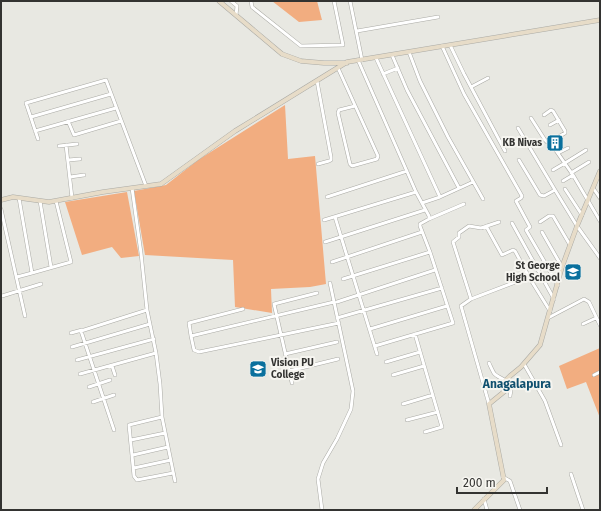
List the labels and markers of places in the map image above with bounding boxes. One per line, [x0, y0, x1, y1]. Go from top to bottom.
building icon: KB Nivas [545, 133, 565, 153]
place label: KB Nivas [503, 137, 542, 149]
place label: St George High School [506, 260, 560, 284]
school or university icon: St George High School [563, 262, 583, 282]
place label: Vision PU College [270, 357, 314, 381]
school or university icon: Vision PU College [248, 359, 268, 379]

